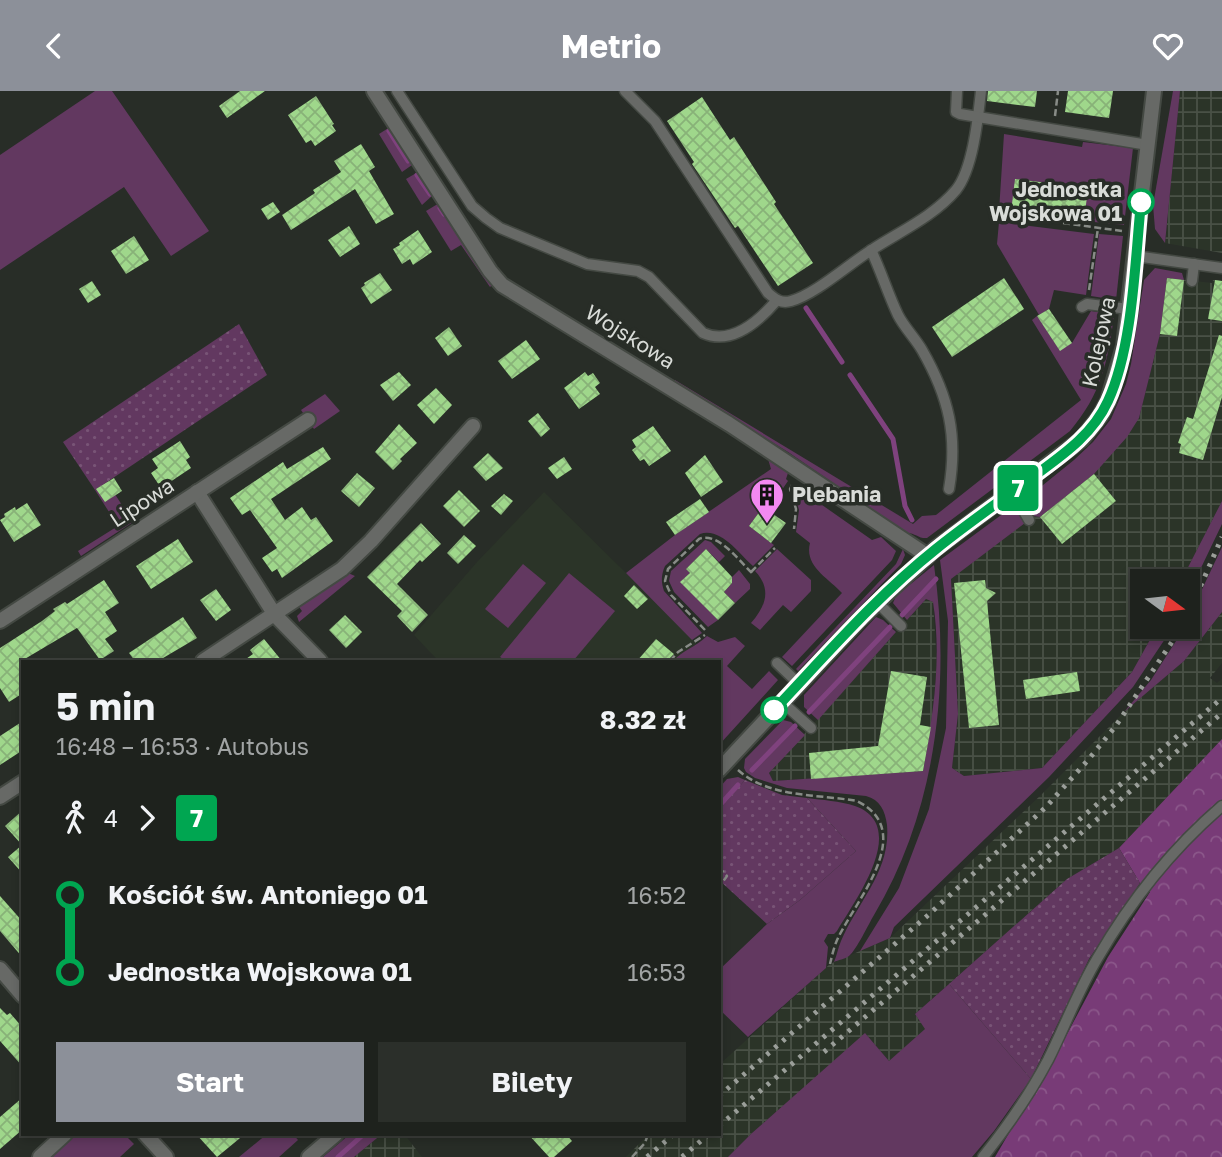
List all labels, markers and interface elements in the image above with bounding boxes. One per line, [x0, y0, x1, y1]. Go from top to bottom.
icon: back [35, 27, 73, 65]
text: Metrio [561, 27, 661, 65]
icon: heart [1149, 27, 1187, 65]
place label: Jednostka Wojskowa 01 [989, 176, 1122, 226]
marker: Jednostka Wojskowa 01 [1128, 189, 1154, 215]
street label: Kolejowa [1076, 294, 1120, 389]
street label: Wojskowa [581, 298, 680, 374]
line badge: 7 [995, 465, 1041, 511]
street label: Lipowa [104, 472, 178, 532]
text: 7 [1011, 473, 1025, 502]
building icon: Plebania [748, 476, 786, 525]
place label: Plebania [792, 481, 881, 507]
north arrow [1130, 569, 1200, 639]
map controls [1130, 569, 1200, 639]
text: 5 min [56, 683, 155, 728]
unlabelled marker [761, 697, 787, 723]
text: 8.32 zł [600, 704, 686, 735]
text: 16:48 – 16:53 · Autobus [56, 732, 309, 760]
icon: walk [56, 799, 94, 837]
icon: forward [128, 799, 166, 837]
text: 7 [190, 803, 203, 832]
text: 4 [104, 804, 118, 832]
text: Kościół św. Antoniego 01 [108, 879, 428, 910]
text: 16:52 [627, 881, 686, 909]
text: Jednostka Wojskowa 01 [108, 956, 412, 987]
text: 16:53 [627, 958, 686, 986]
button: Start [56, 1042, 364, 1122]
button: Bilety [378, 1042, 686, 1122]

